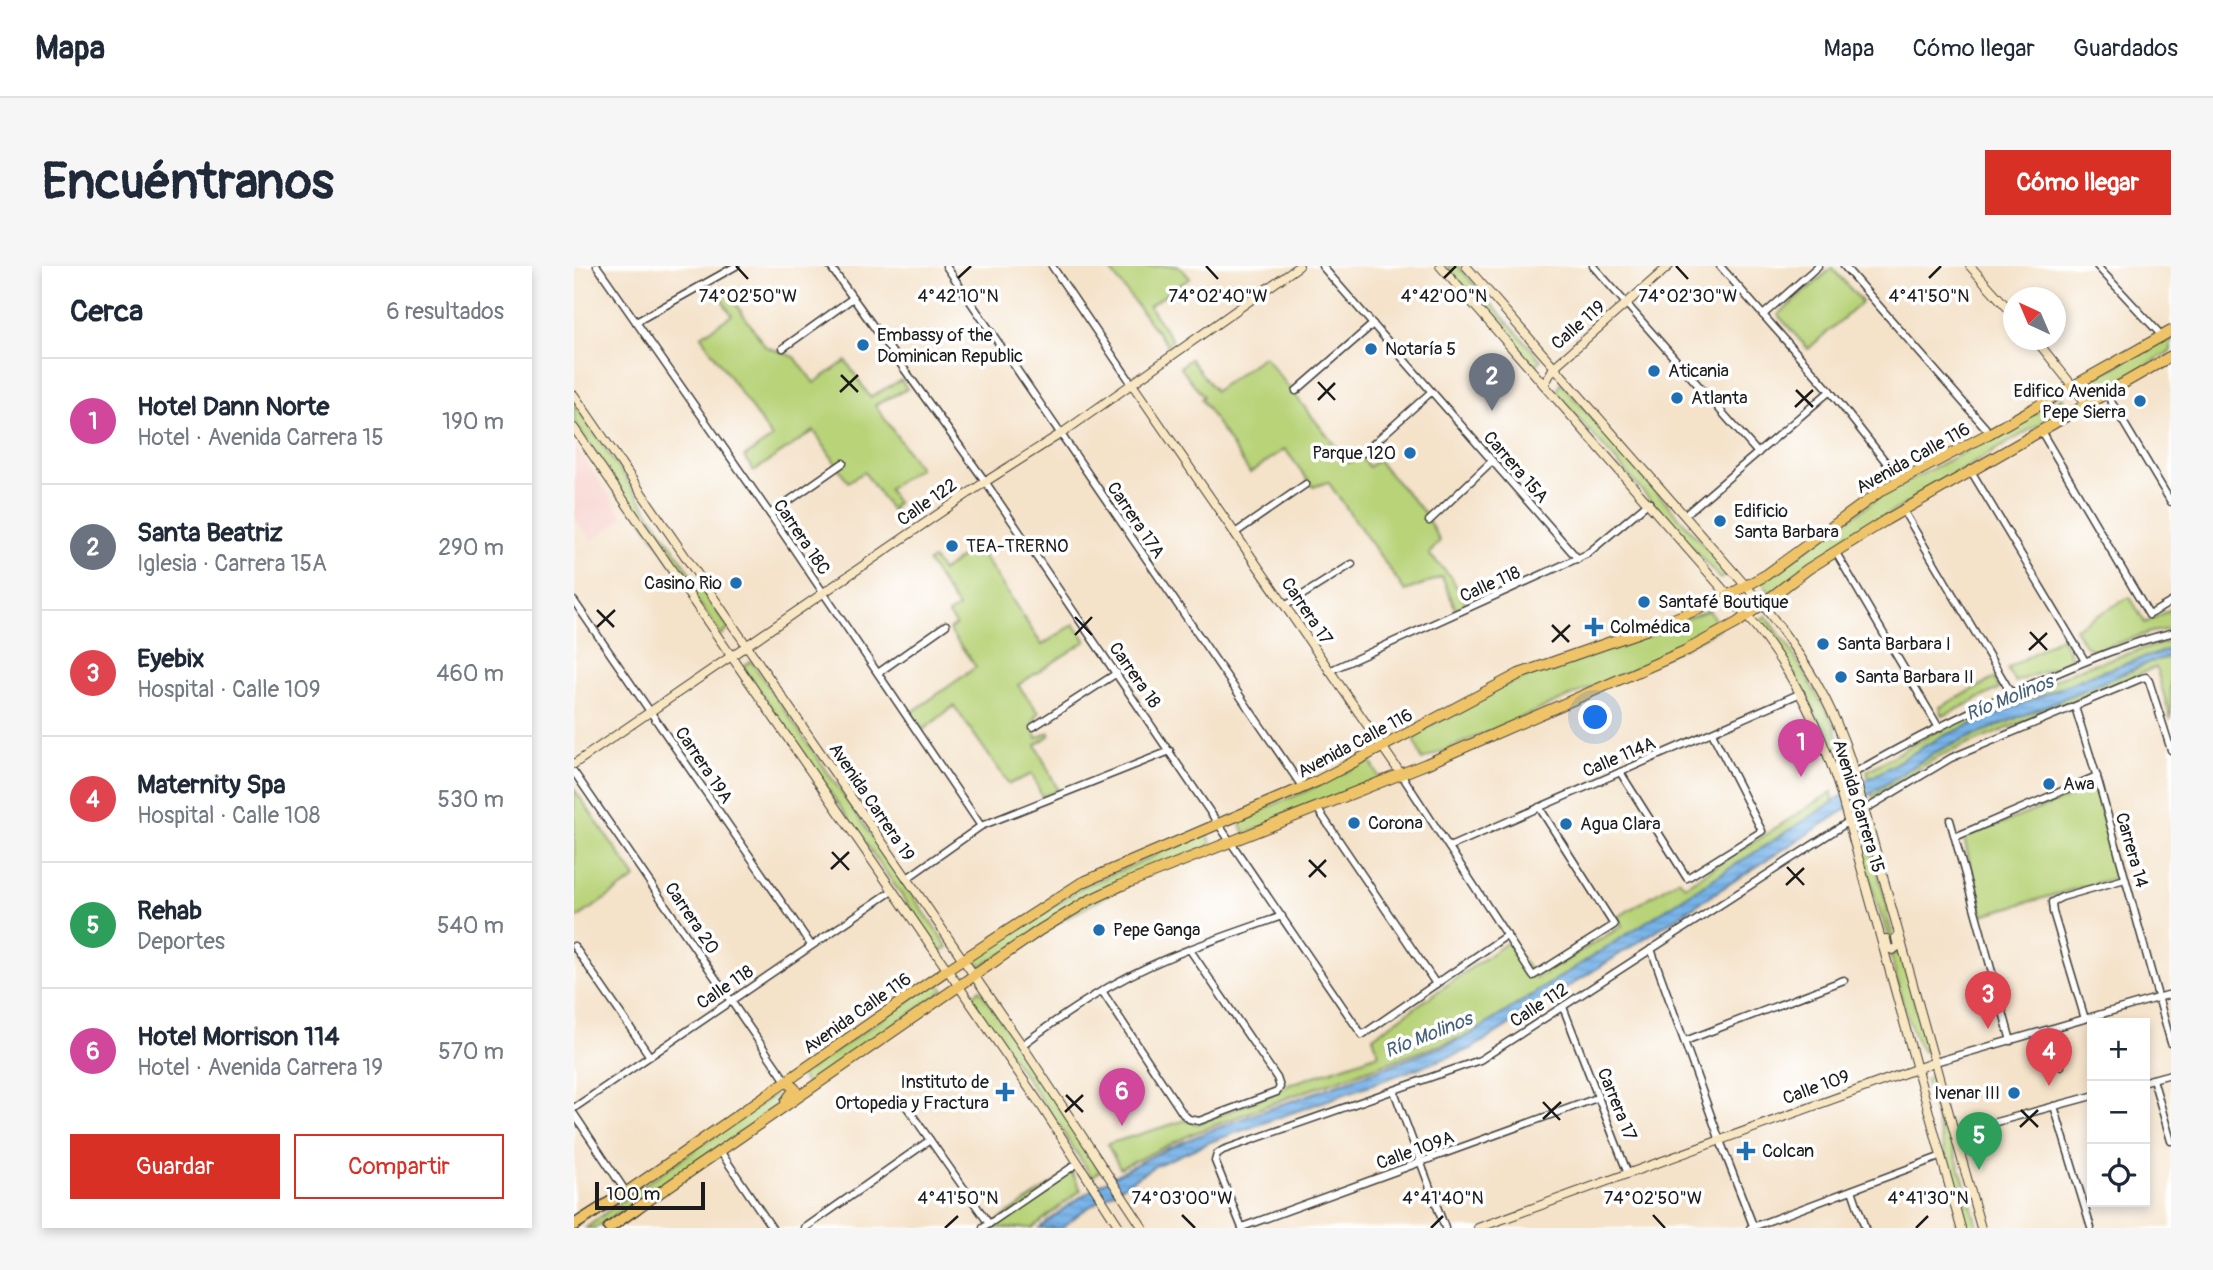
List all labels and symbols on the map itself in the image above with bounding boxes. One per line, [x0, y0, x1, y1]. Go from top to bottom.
text: 74°02'50"W [699, 285, 797, 308]
text: 4°42'10"N [917, 285, 999, 308]
text: 74°02'40"W [1168, 285, 1268, 308]
text: 4°42'00"N [1401, 285, 1487, 308]
text: 74°02'30"W [1639, 285, 1737, 308]
text: 4°41'50"N [1889, 285, 1969, 308]
north arrow [2003, 287, 2066, 350]
street label: Calle 119 [1547, 296, 1610, 355]
place label: Embassy of the Dominican Republic [877, 324, 1023, 368]
marker: Embassy of the Dominican Republic [855, 337, 871, 353]
place label: Notaría 5 [1385, 338, 1456, 361]
marker: Notaría 5 [1363, 341, 1379, 357]
pin: 2 [1469, 353, 1515, 411]
place label: Aticania [1668, 360, 1729, 383]
marker: Aticania [1646, 363, 1662, 379]
place label: Edifico Avenida Pepe Sierra [2014, 380, 2126, 424]
place label: Atlanta [1691, 387, 1748, 410]
marker: Atlanta [1669, 390, 1685, 406]
marker: Edifico Avenida Pepe Sierra [2132, 393, 2148, 409]
street label: Avenida Calle 116 [1852, 418, 1974, 499]
street label: Carrera 15A [1478, 427, 1553, 508]
place label: Parque 120 [1312, 442, 1396, 465]
marker: Parque 120 [1402, 445, 1418, 461]
street label: Calle 122 [893, 473, 962, 531]
street label: Carrera 17A [1102, 477, 1170, 563]
street label: Carrera 18C [768, 495, 835, 580]
place label: Edificio Santa Barbara [1734, 500, 1839, 544]
marker: Edificio Santa Barbara [1712, 513, 1728, 529]
place label: TEA-TRERNO [966, 535, 1069, 558]
marker: TEA-TRERNO [944, 538, 960, 554]
street label: Calle 118 [1456, 561, 1524, 608]
place label: Casino Rio [644, 572, 722, 595]
street label: Carrera 17 [1276, 573, 1338, 650]
marker: Casino Rio [728, 575, 744, 591]
place label: Santafé Boutique [1658, 591, 1789, 614]
marker: Santafé Boutique [1636, 594, 1652, 610]
place label: Colmédica [1610, 616, 1690, 639]
marker: Colmédica [1584, 617, 1604, 637]
place label: Santa Barbara I [1837, 633, 1951, 656]
marker: Santa Barbara I [1815, 636, 1831, 652]
street label: Carrera 18 [1103, 638, 1166, 713]
place label: Santa Barbara II [1855, 666, 1974, 689]
marker: Santa Barbara II [1833, 669, 1849, 685]
water label: Río Molinos [1962, 669, 2059, 726]
your location [1578, 700, 1612, 734]
street label: Avenida Calle 116 [1294, 703, 1417, 783]
pin: 1 [1778, 719, 1824, 777]
street label: Carrera 19A [670, 723, 738, 808]
street label: Calle 114A [1579, 732, 1659, 783]
street label: Avenida Carrera 15 [1827, 737, 1890, 876]
street label: Avenida Carrera 19 [824, 739, 920, 866]
place label: Awa [2063, 773, 2095, 796]
marker: Awa [2041, 776, 2057, 792]
street label: Carrera 14 [2110, 810, 2153, 891]
place label: Corona [1368, 812, 1423, 835]
place label: Agua Clara [1580, 813, 1661, 836]
marker: Corona [1346, 815, 1362, 831]
marker: Agua Clara [1558, 816, 1574, 832]
street label: Carrera 20 [659, 878, 724, 959]
place label: Pepe Ganga [1113, 919, 1200, 942]
marker: Pepe Ganga [1091, 922, 1107, 938]
street label: Calle 118 [692, 960, 758, 1015]
street label: Avenida Calle 116 [799, 968, 916, 1059]
pin: 3 [1965, 971, 2011, 1029]
street label: Calle 112 [1506, 978, 1573, 1033]
water label: Río Molinos [1381, 1006, 1478, 1063]
pin: 4 [2026, 1028, 2072, 1086]
street label: Carrera 17 [1592, 1065, 1642, 1144]
street label: Calle 109 [1780, 1065, 1853, 1110]
pin: 6 [1099, 1068, 1145, 1126]
place label: Instituto de Ortopedia y Fractura [835, 1071, 989, 1115]
marker: Instituto de Ortopedia y Fractura [995, 1082, 1015, 1102]
place label: Ivenar III [1934, 1082, 2000, 1105]
marker: Ivenar III [2006, 1085, 2022, 1101]
pin: 5 [1956, 1112, 2002, 1170]
street label: Calle 109A [1373, 1126, 1458, 1175]
place label: Colcan [1762, 1140, 1814, 1163]
marker: Colcan [1736, 1141, 1756, 1161]
scale bar [595, 1179, 705, 1211]
text: 4°41'50"N [918, 1187, 998, 1210]
text: 74°03'00"W [1131, 1187, 1233, 1210]
text: 4°41'40"N [1402, 1187, 1484, 1210]
text: 74°02'50"W [1604, 1187, 1702, 1210]
text: 4°41'30"N [1887, 1187, 1969, 1210]

